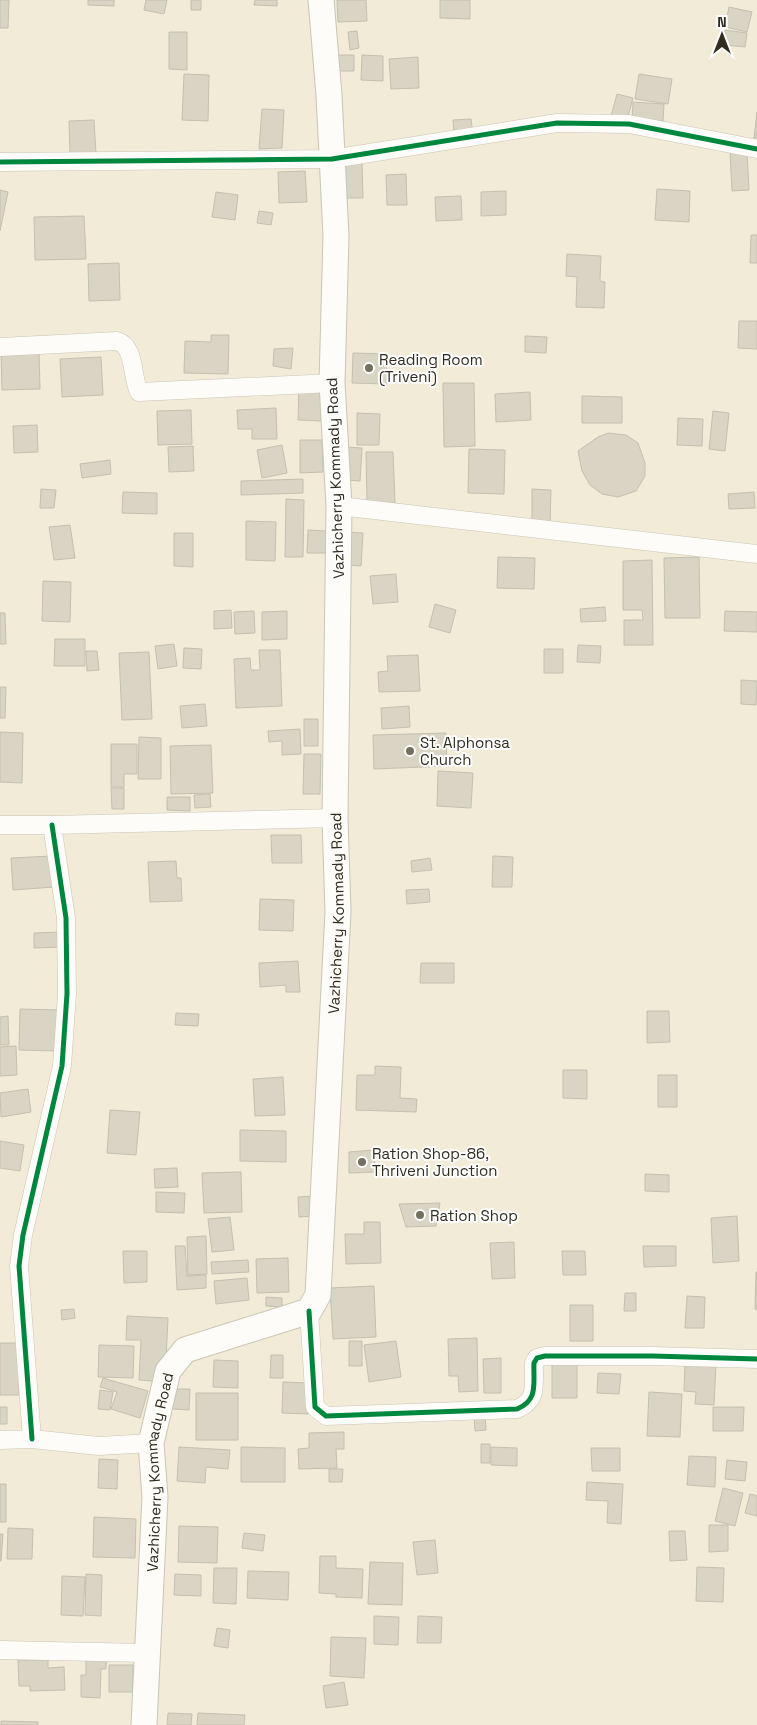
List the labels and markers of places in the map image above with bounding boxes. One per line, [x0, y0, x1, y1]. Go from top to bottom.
place label: Reading Room (Triveni) [379, 350, 483, 387]
marker: Reading Room (Triveni) [363, 362, 375, 374]
place label: St. Alphonsa Church [420, 733, 510, 769]
marker: St. Alphonsa Church [404, 745, 416, 757]
place label: Ration Shop-86, Thriveni Junction [372, 1144, 497, 1180]
marker: Ration Shop-86, Thriveni Junction [356, 1156, 368, 1168]
place label: Ration Shop [430, 1206, 518, 1225]
marker: Ration Shop [414, 1209, 426, 1221]

